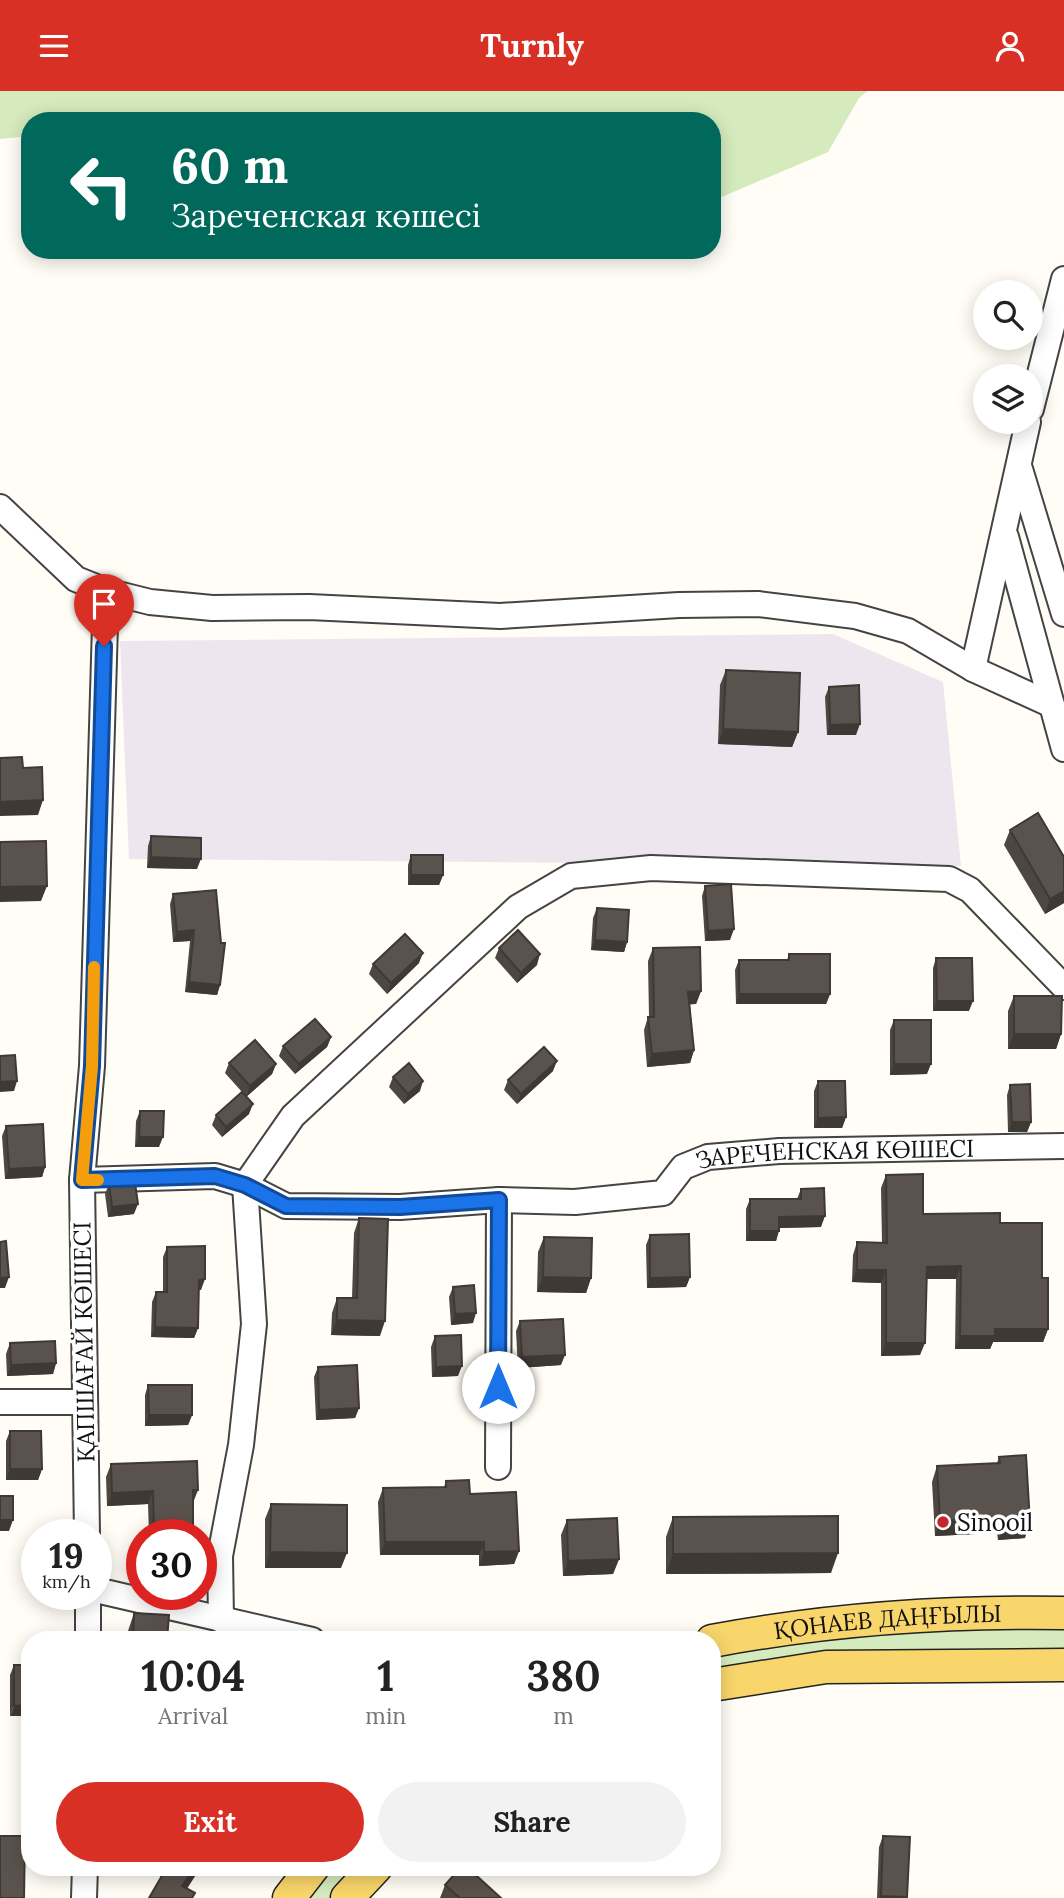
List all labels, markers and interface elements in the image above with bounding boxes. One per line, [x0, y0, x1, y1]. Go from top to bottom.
text: Turnly [480, 25, 584, 66]
icon: menu [35, 27, 73, 65]
icon: person [991, 27, 1029, 65]
text: 60 m [171, 134, 288, 196]
icon: left [56, 140, 147, 231]
text: Зареченская көшесі [171, 195, 481, 236]
map controls [973, 280, 1043, 434]
button: search [973, 280, 1043, 350]
button: layers [973, 364, 1043, 434]
pin [74, 574, 134, 646]
icon: arrive [85, 585, 123, 623]
street label: ЗАРЕЧЕНСКАЯ КӨШЕСІ [691, 1132, 974, 1176]
street label: ҚАПШАҒАЙ КӨШЕСІ [66, 1221, 102, 1463]
position arrow [461, 1350, 535, 1424]
place label: Sinooil [957, 1507, 1033, 1538]
marker: Sinooil [935, 1514, 951, 1530]
speed limit sign: 30 [126, 1519, 217, 1610]
text: 19 [49, 1533, 84, 1578]
text: km/h [42, 1570, 91, 1593]
street label: ҚОНАЕВ ДАҢҒЫЛЫ [772, 1597, 1002, 1646]
text: 10:04 [141, 1649, 245, 1703]
text: 1 [377, 1649, 394, 1703]
text: 380 [527, 1649, 601, 1703]
text: Arrival [158, 1701, 228, 1730]
text: min [365, 1701, 406, 1730]
text: m [553, 1701, 574, 1730]
button: Exit [56, 1782, 364, 1862]
button: Share [378, 1782, 686, 1862]

